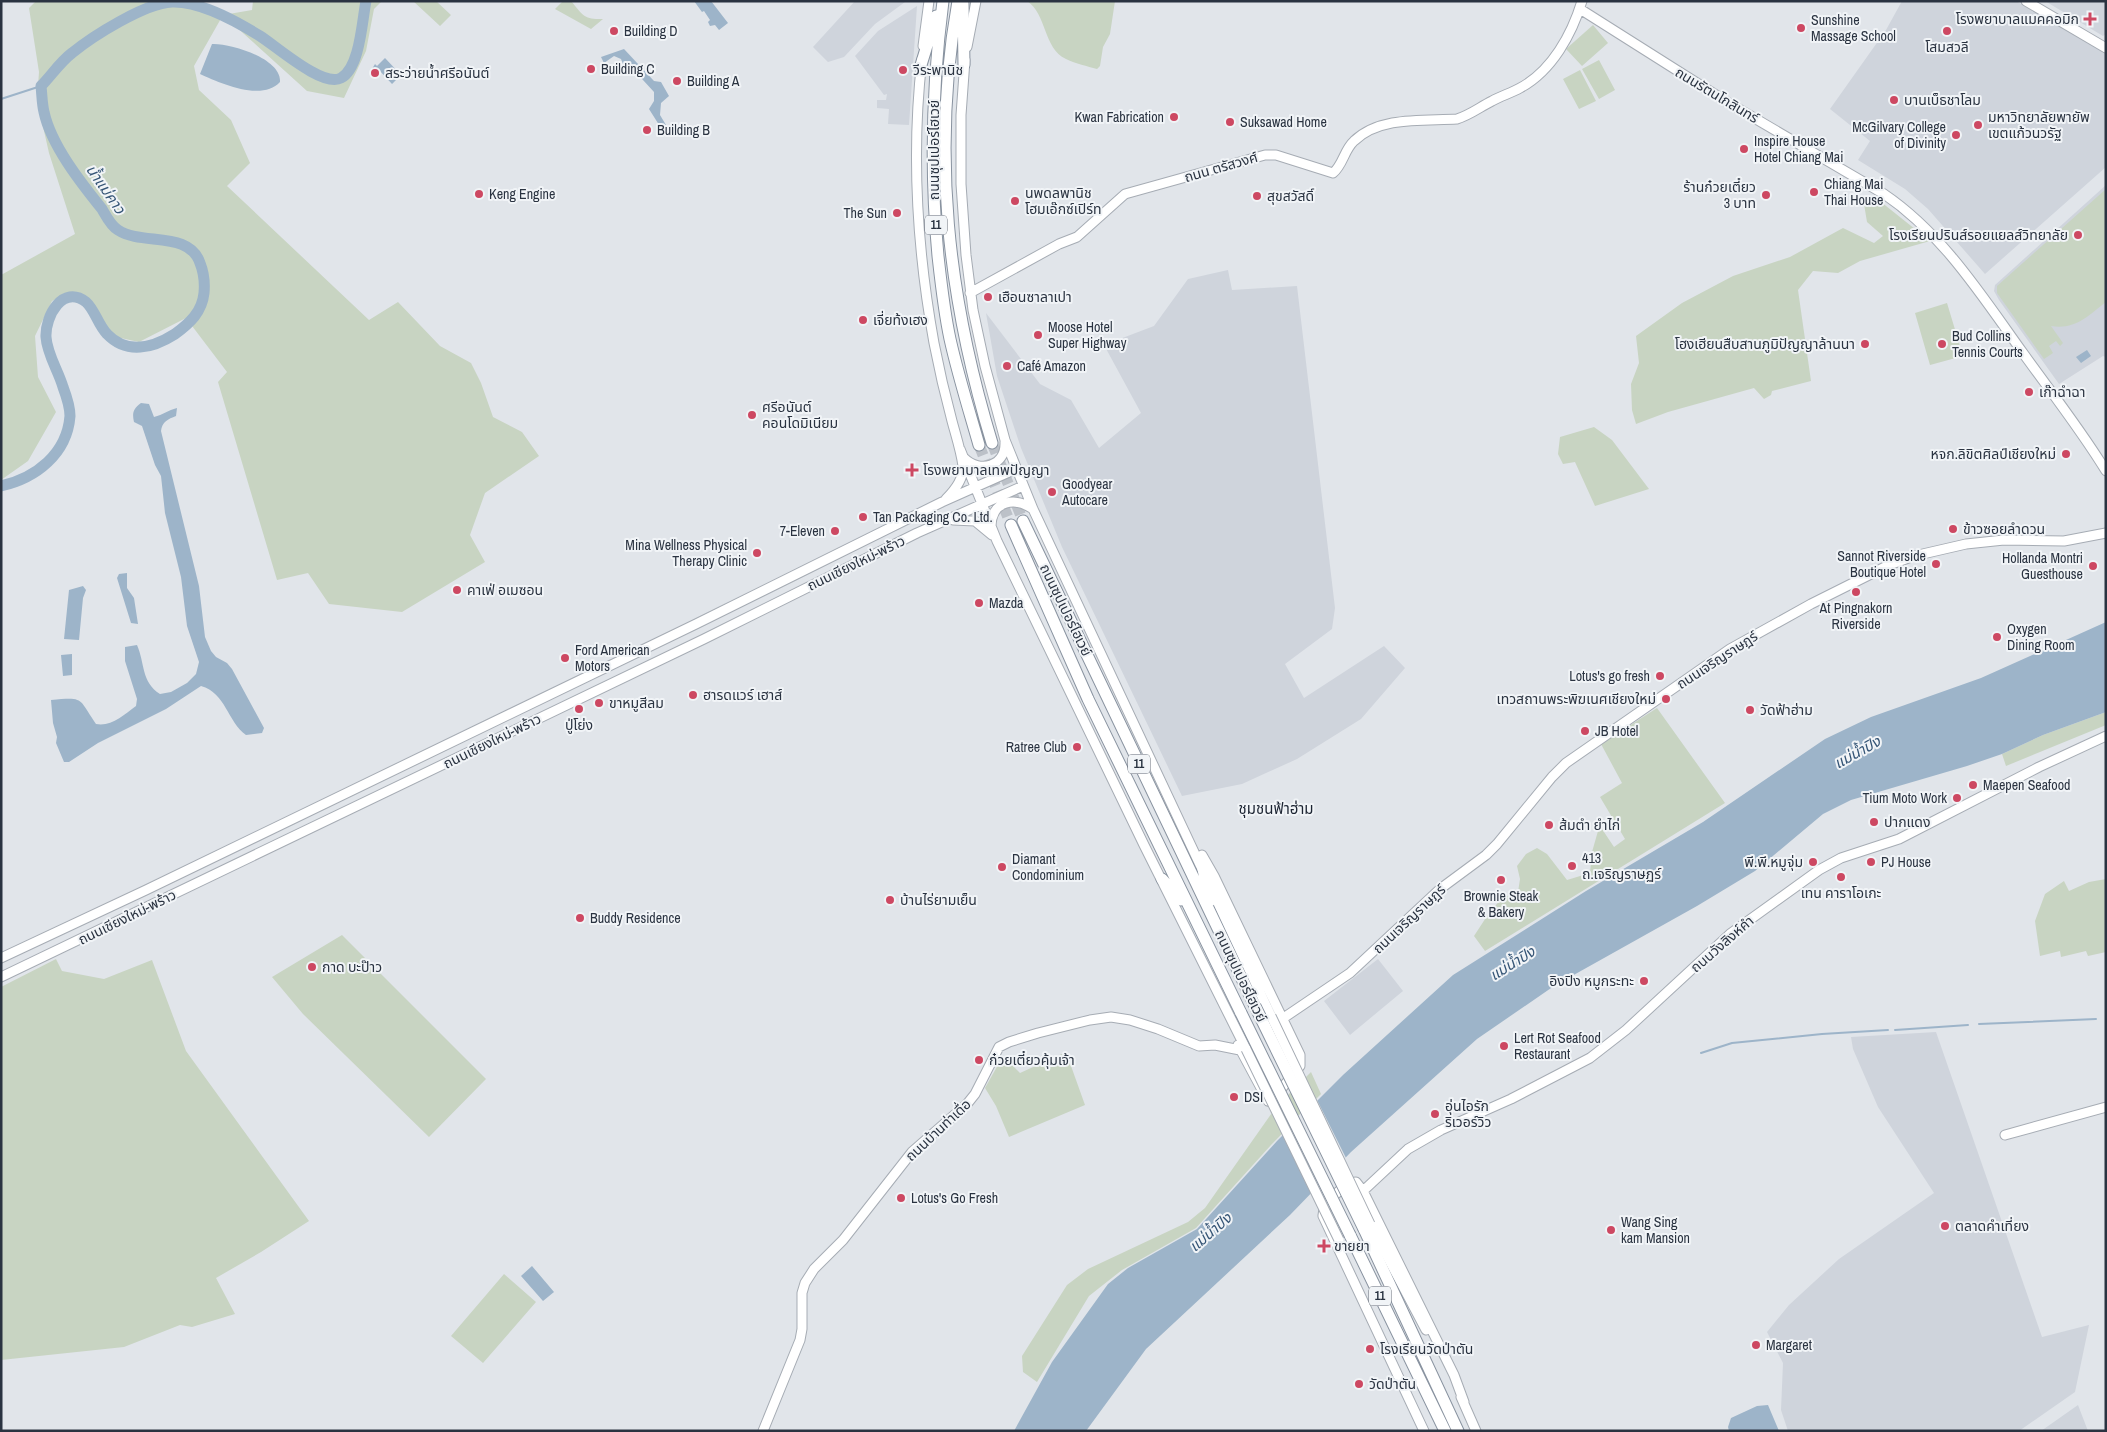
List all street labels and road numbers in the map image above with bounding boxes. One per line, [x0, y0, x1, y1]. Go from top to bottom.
street label: ถนนรัตนโกสินทร์ [1672, 63, 1763, 127]
street label: ถนนซุปเปอร์ไฮเวย์ [925, 100, 943, 200]
street label: ถนน ตรัสวงศ์ [1182, 148, 1260, 186]
road number: 11 [925, 216, 947, 234]
street label: ถนนเชียงใหม่-พร้าว [804, 531, 908, 595]
street label: ถนนซุปเปอร์ไฮเวย์ [1036, 561, 1096, 659]
street label: ถนนเจริญราษฎร์ [1673, 627, 1762, 693]
street label: ถนนเชียงใหม่-พร้าว [440, 709, 544, 773]
road number: 11 [1128, 754, 1150, 774]
street label: ถนนเจริญราษฎร์ [1369, 880, 1450, 957]
street label: ถนนเชียงใหม่-พร้าว [75, 885, 179, 949]
street label: ถนนวังสิงห์คำ [1687, 912, 1757, 976]
street label: ถนนซุปเปอร์ไฮเวย์ [1211, 927, 1271, 1025]
street label: ถนนบ้านท่าเดื่อ [901, 1094, 975, 1165]
road number: 11 [1369, 1286, 1391, 1305]

